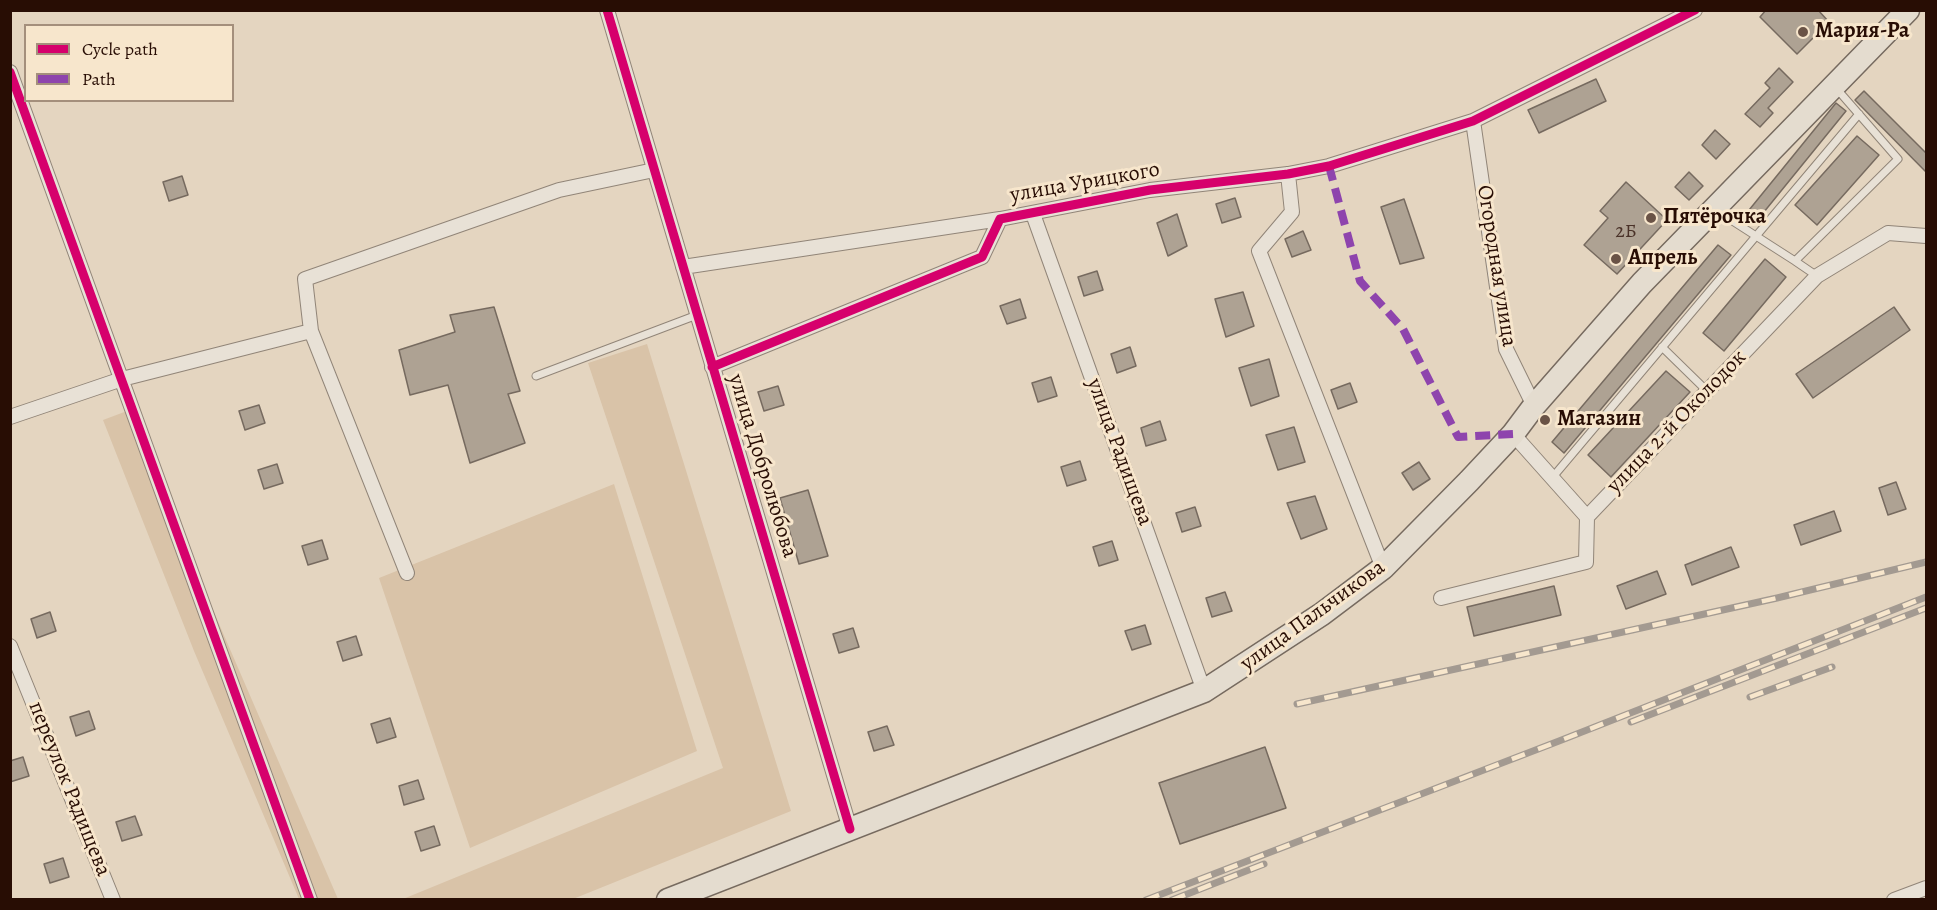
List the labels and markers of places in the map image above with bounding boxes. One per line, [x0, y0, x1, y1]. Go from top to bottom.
place label: Мария-Ра [1815, 19, 1909, 45]
marker: Мария-Ра [1796, 25, 1810, 39]
place label: Пятёрочка [1663, 205, 1766, 231]
marker: Пятёрочка [1644, 211, 1658, 225]
place label: Апрель [1628, 246, 1697, 272]
marker: Апрель [1609, 252, 1623, 266]
place label: Магазин [1557, 407, 1641, 433]
marker: Магазин [1538, 413, 1552, 427]

